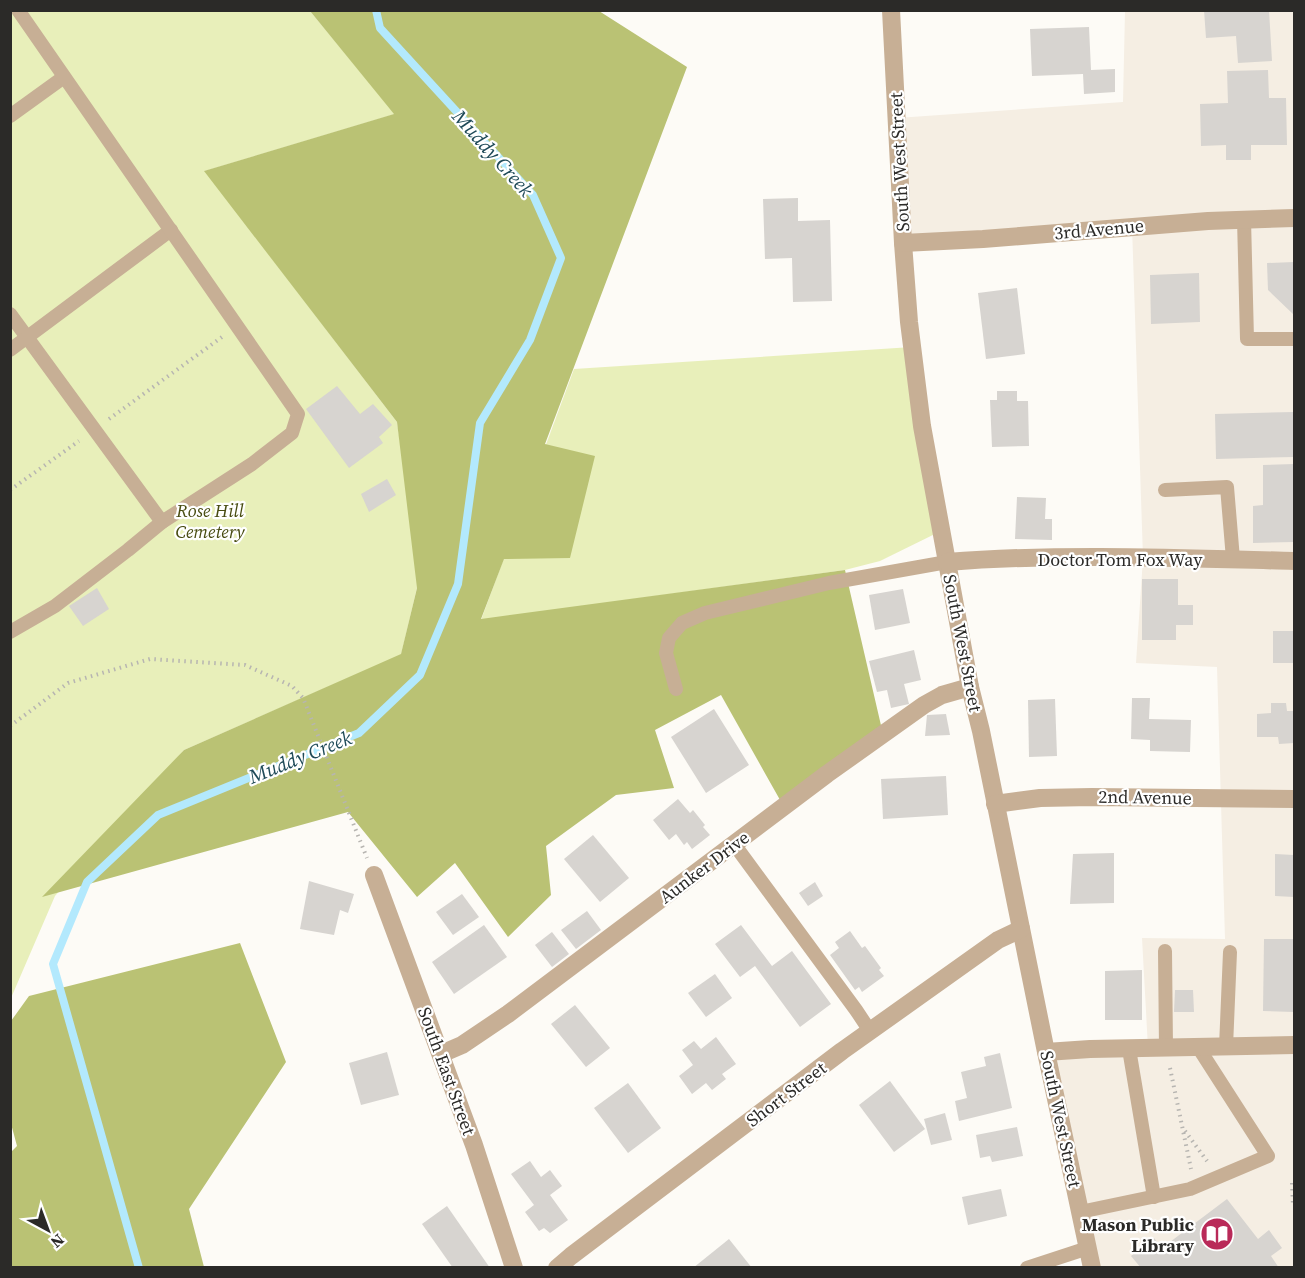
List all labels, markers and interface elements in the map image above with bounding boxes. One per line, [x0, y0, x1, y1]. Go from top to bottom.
street label: South West Street [883, 92, 915, 232]
water label: Muddy Creek [445, 102, 540, 203]
street label: 3rd Avenue [1053, 213, 1145, 245]
park label: Rose Hill Cemetery [175, 498, 245, 544]
street label: Doctor Tom Fox Way [1037, 547, 1203, 572]
street label: South West Street [937, 572, 989, 714]
water label: Muddy Creek [243, 723, 356, 791]
street label: 2nd Avenue [1098, 784, 1192, 810]
street label: Aunker Drive [654, 825, 754, 909]
street label: South East Street [412, 1003, 482, 1139]
street label: South West Street [1034, 1048, 1088, 1190]
street label: Short Street [741, 1056, 831, 1132]
north arrow [18, 1200, 78, 1260]
place label: Mason Public Library [1082, 1212, 1194, 1258]
library icon: Mason Public Library [1199, 1216, 1235, 1252]
text: N [46, 1229, 69, 1254]

